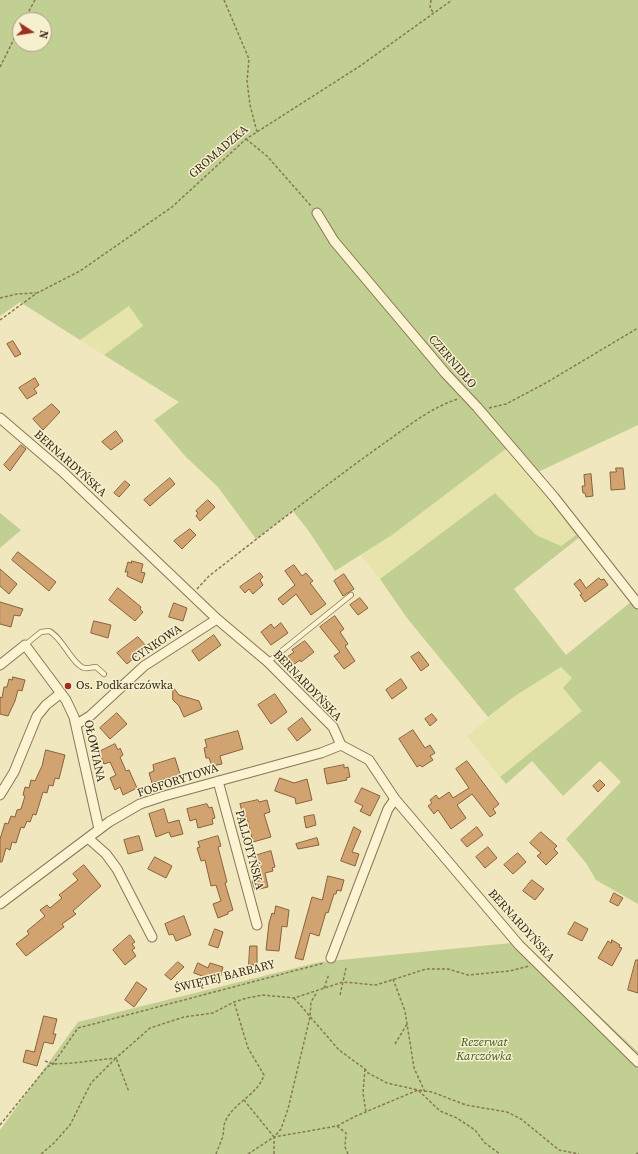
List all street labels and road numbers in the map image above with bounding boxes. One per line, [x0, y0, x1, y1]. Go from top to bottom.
street label: GROMADZKA [186, 122, 252, 182]
street label: CZERNIDŁO [425, 332, 479, 392]
street label: BERNARDYŃSKA [31, 428, 109, 500]
street label: CYNKOWA [129, 622, 185, 666]
street label: BERNARDYŃSKA [270, 648, 344, 724]
street label: OŁOWIANA [80, 719, 108, 783]
street label: FOSFORYTOWA [136, 761, 220, 801]
street label: PALLOTYŃSKA [231, 809, 267, 891]
street label: BERNARDYŃSKA [485, 887, 557, 965]
street label: ŚWIĘTEJ BARBARY [173, 957, 277, 997]

